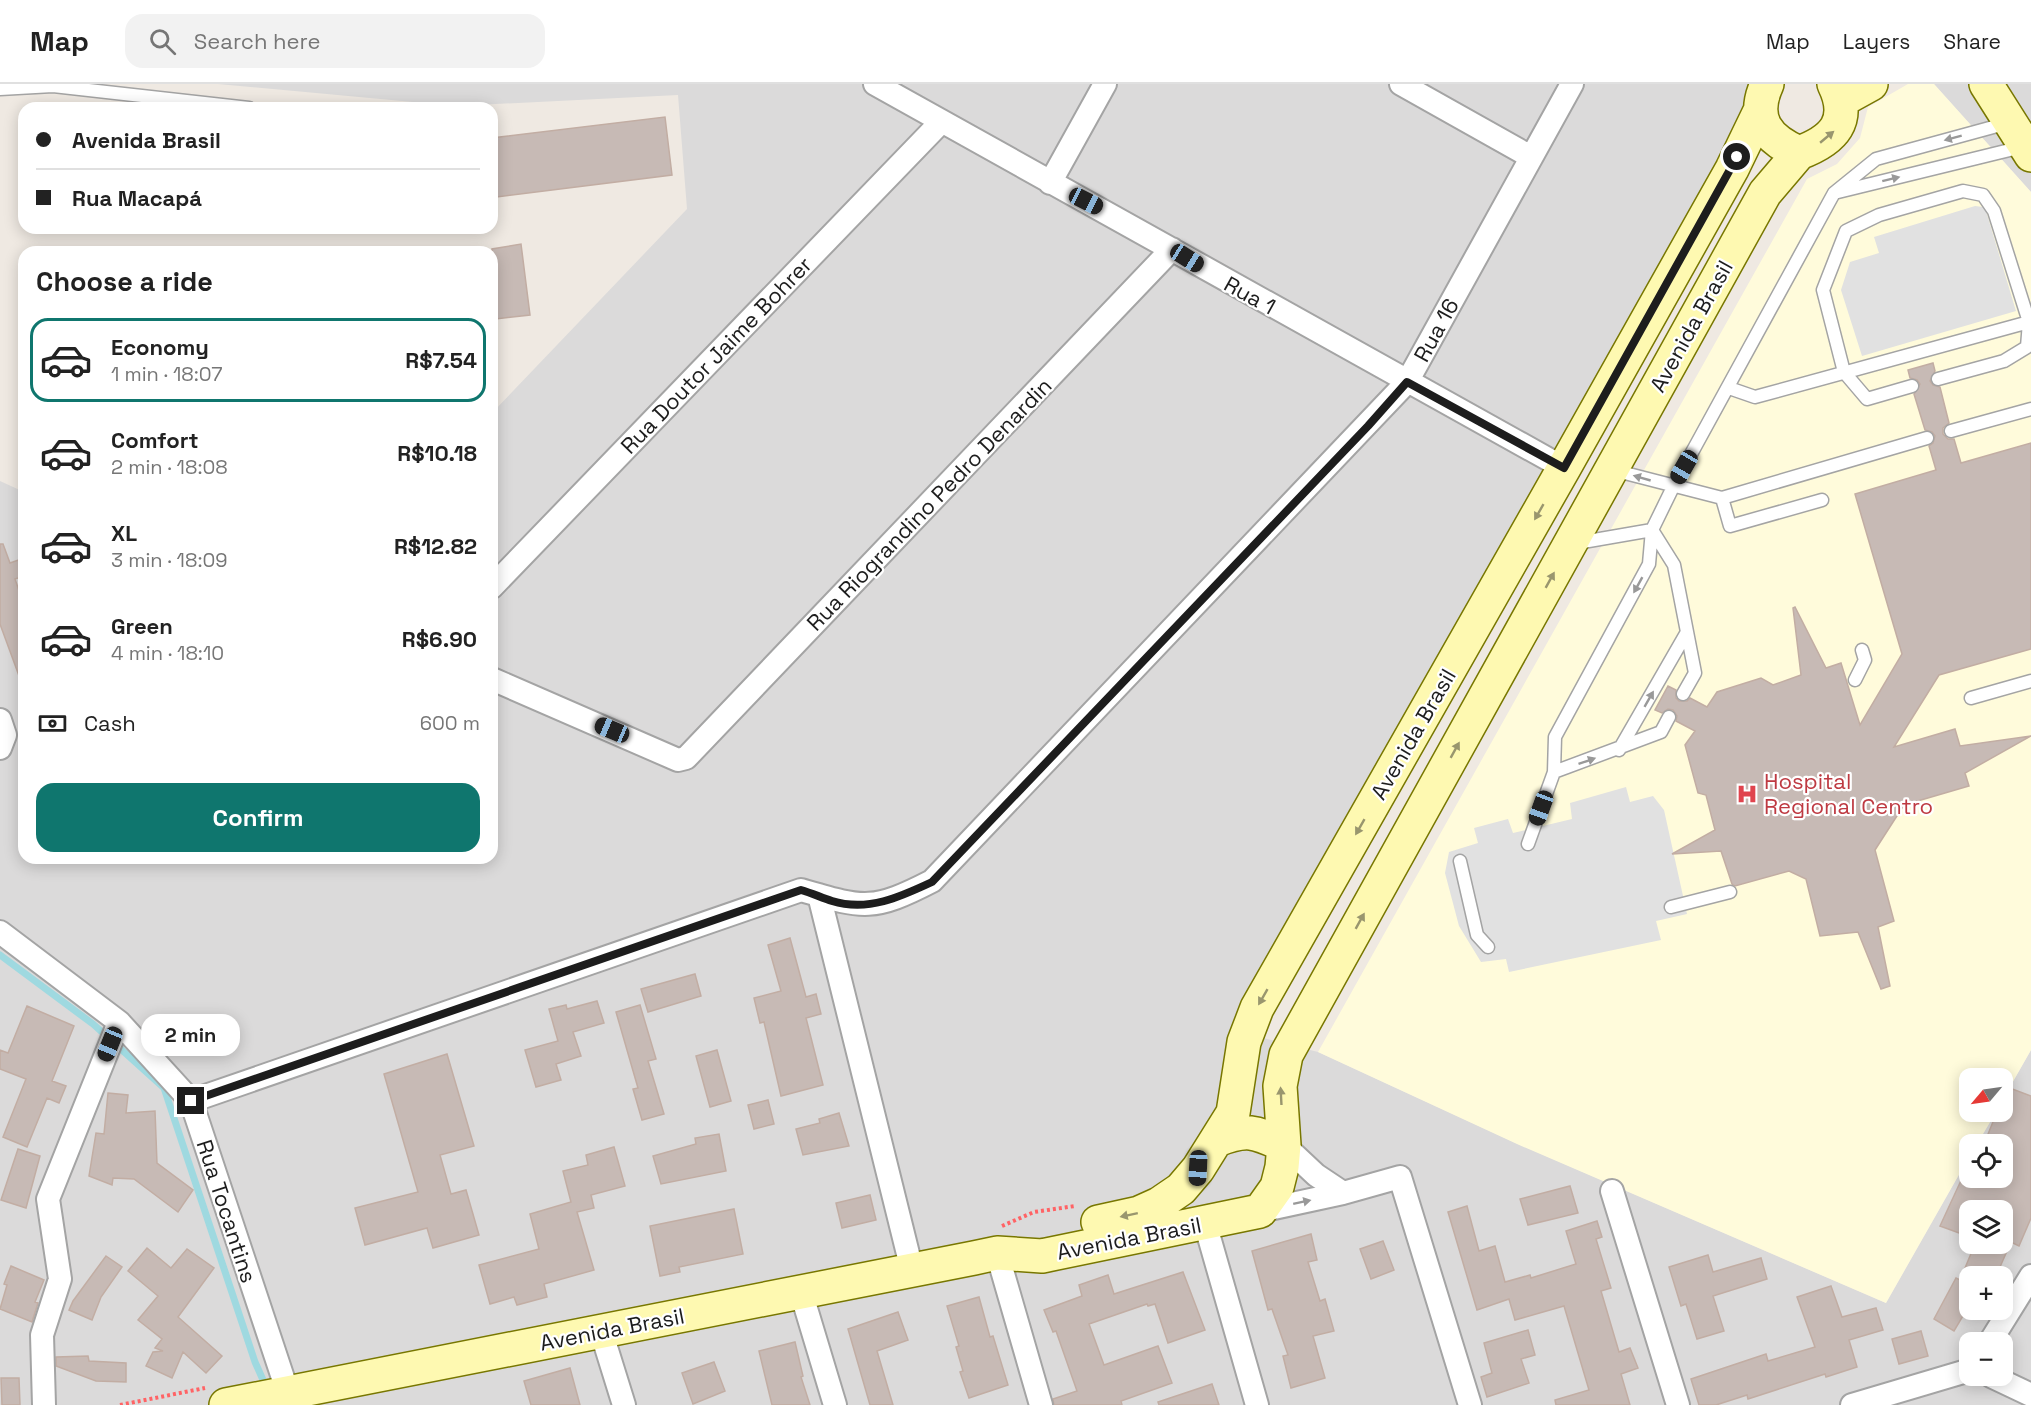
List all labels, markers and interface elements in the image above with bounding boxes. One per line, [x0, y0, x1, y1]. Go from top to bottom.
search box [125, 14, 545, 68]
text: Map [30, 23, 89, 59]
icon: search [146, 25, 179, 58]
text: Search here [194, 27, 321, 55]
text: Map [1766, 28, 1810, 55]
text: Layers [1843, 28, 1910, 55]
text: Share [1943, 28, 2001, 55]
text: Avenida Brasil [72, 126, 221, 154]
one-way arrow [1819, 131, 1834, 144]
one-way arrow [1944, 134, 1962, 143]
route start [1723, 143, 1750, 170]
one-way arrow [1882, 174, 1900, 184]
text: Rua Macapá [72, 184, 202, 212]
car [1066, 185, 1106, 217]
car [1167, 241, 1207, 275]
street label: Rua Doutor Jaime Bohrer [614, 250, 818, 460]
street label: Avenida Brasil [1643, 255, 1739, 397]
text: Choose a ride [36, 264, 213, 299]
street label: Rua 1 [1219, 269, 1281, 321]
street label: Rua 16 [1407, 293, 1465, 367]
icon: car [39, 333, 93, 387]
text: Economy [111, 333, 209, 361]
text: R$7.54 [405, 346, 477, 374]
text: 1 min · 18:07 [111, 361, 223, 387]
street label: Rua Riograndino Pedro Denardin [801, 372, 1057, 636]
icon: car [39, 426, 93, 480]
text: Comfort [111, 426, 199, 454]
text: R$10.18 [397, 439, 477, 467]
car [1667, 447, 1701, 487]
text: 2 min · 18:08 [111, 454, 228, 480]
one-way arrow [1633, 473, 1651, 482]
one-way arrow [1534, 504, 1544, 521]
icon: car [39, 519, 93, 573]
text: XL [111, 519, 137, 547]
text: R$12.82 [394, 532, 477, 560]
text: 3 min · 18:09 [111, 547, 228, 573]
one-way arrow [1545, 571, 1555, 588]
one-way arrow [1633, 577, 1643, 594]
icon: car [39, 612, 93, 666]
text: Green [111, 612, 173, 640]
text: R$6.90 [402, 625, 477, 653]
text: 4 min · 18:10 [111, 640, 224, 666]
street label: Avenida Brasil [1364, 663, 1462, 805]
one-way arrow [1643, 691, 1654, 707]
icon: cash [36, 707, 69, 740]
text: Cash [84, 709, 136, 737]
text: 600 m [420, 710, 480, 736]
car [592, 715, 632, 745]
one-way arrow [1450, 742, 1461, 758]
one-way arrow [1578, 756, 1596, 765]
place label: Hospital Regional Centro [1764, 767, 1933, 820]
hospital icon: Hospital Regional Centro [1735, 782, 1759, 806]
button: Confirm [36, 783, 480, 852]
car [1526, 788, 1556, 828]
one-way arrow [1355, 819, 1365, 836]
one-way arrow [1355, 912, 1365, 929]
one-way arrow [1258, 989, 1269, 1005]
callout: 2 min [142, 1014, 240, 1056]
text: 2 min [165, 1022, 216, 1048]
car [95, 1024, 125, 1064]
north arrow [1959, 1068, 2013, 1122]
map controls [1959, 1068, 2013, 1386]
one-way arrow [1276, 1086, 1285, 1105]
route end [177, 1087, 204, 1114]
button: locate [1959, 1134, 2013, 1188]
street label: Rua Tocantins [191, 1136, 263, 1286]
car [1188, 1150, 1208, 1186]
one-way arrow [1292, 1197, 1311, 1207]
button: layers [1959, 1200, 2013, 1254]
street label: Avenida Brasil [1054, 1210, 1204, 1266]
one-way arrow [1120, 1211, 1139, 1220]
button: + [1959, 1266, 2013, 1320]
street label: Avenida Brasil [537, 1301, 687, 1357]
button: − [1959, 1332, 2013, 1386]

